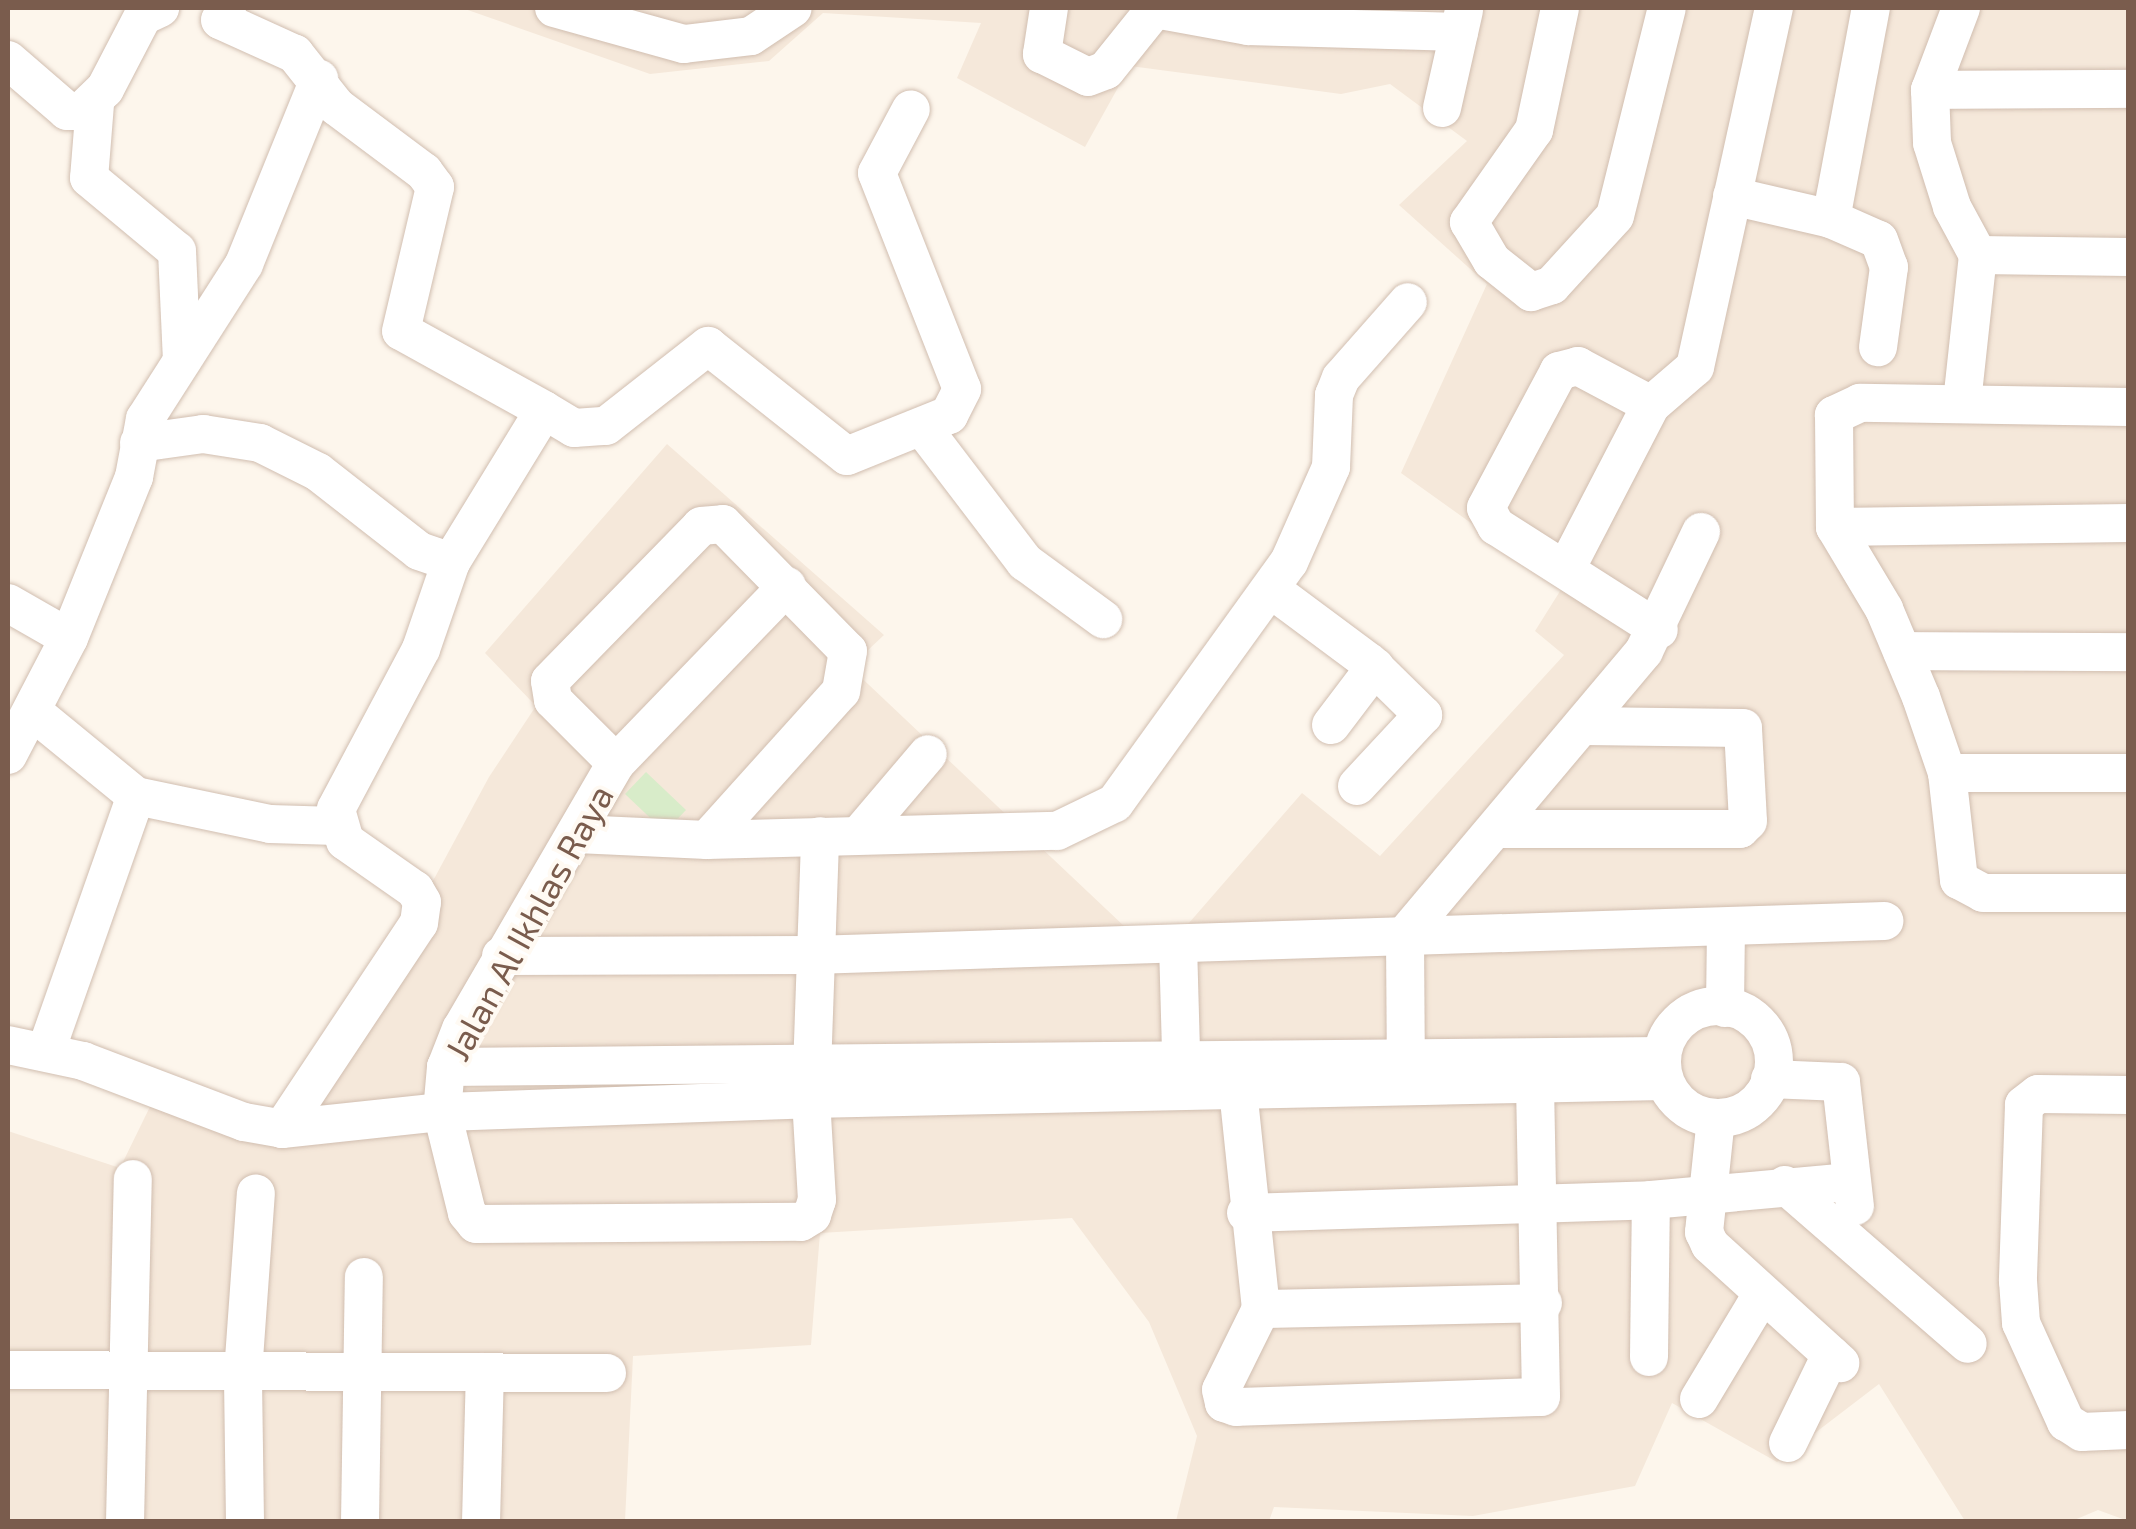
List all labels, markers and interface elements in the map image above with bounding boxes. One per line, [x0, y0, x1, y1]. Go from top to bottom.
street label: Jalan Al Ikhlas Raya [435, 776, 621, 1068]

